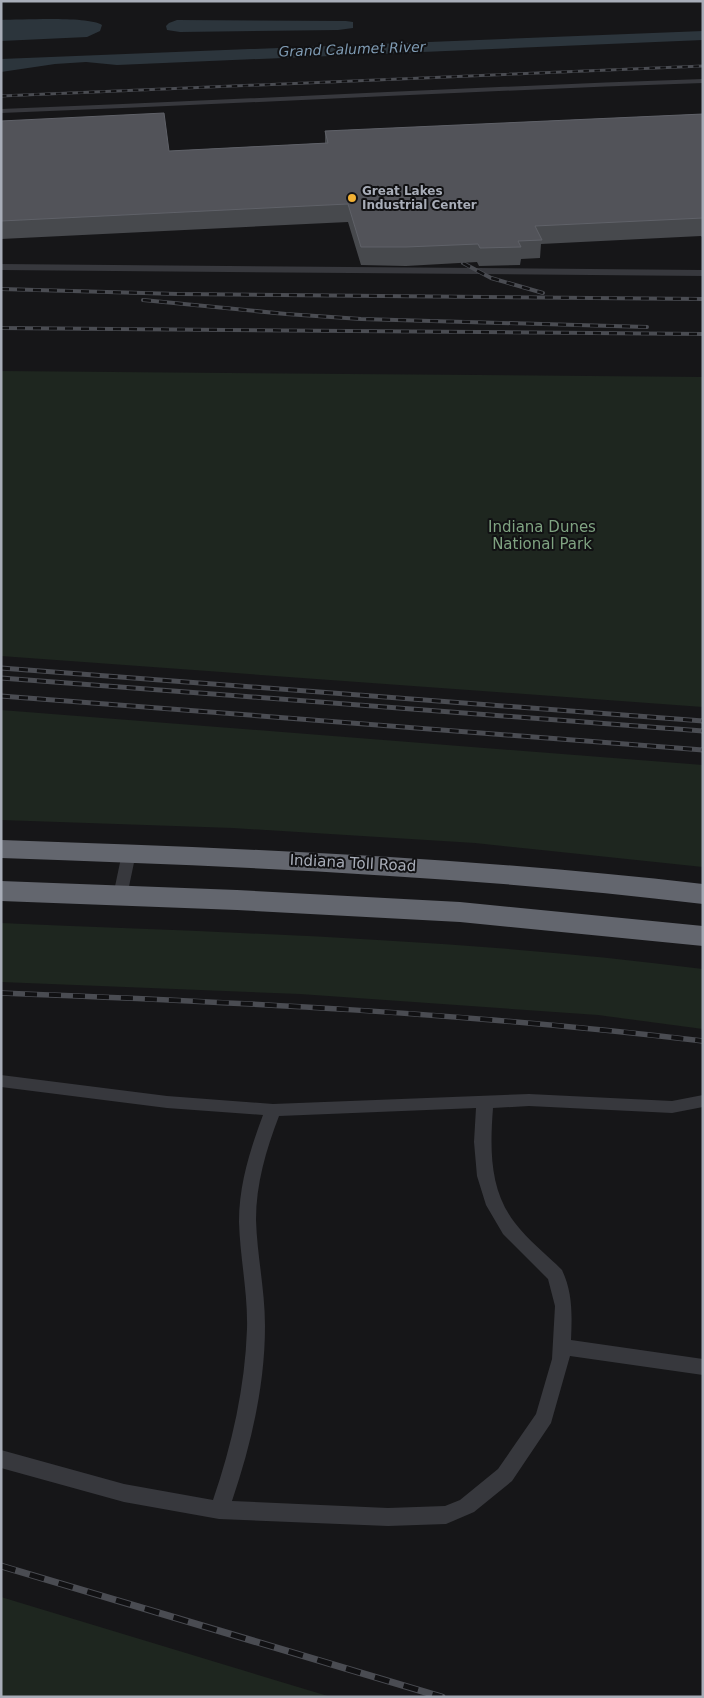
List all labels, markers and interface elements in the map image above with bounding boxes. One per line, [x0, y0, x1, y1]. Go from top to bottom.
water label: Grand Calumet River [278, 38, 427, 60]
place label: Great Lakes Industrial Center [362, 184, 477, 212]
marker: Great Lakes Industrial Center [346, 192, 358, 204]
park label: Indiana Dunes National Park [488, 518, 596, 553]
street label: Indiana Toll Road [289, 851, 417, 875]

